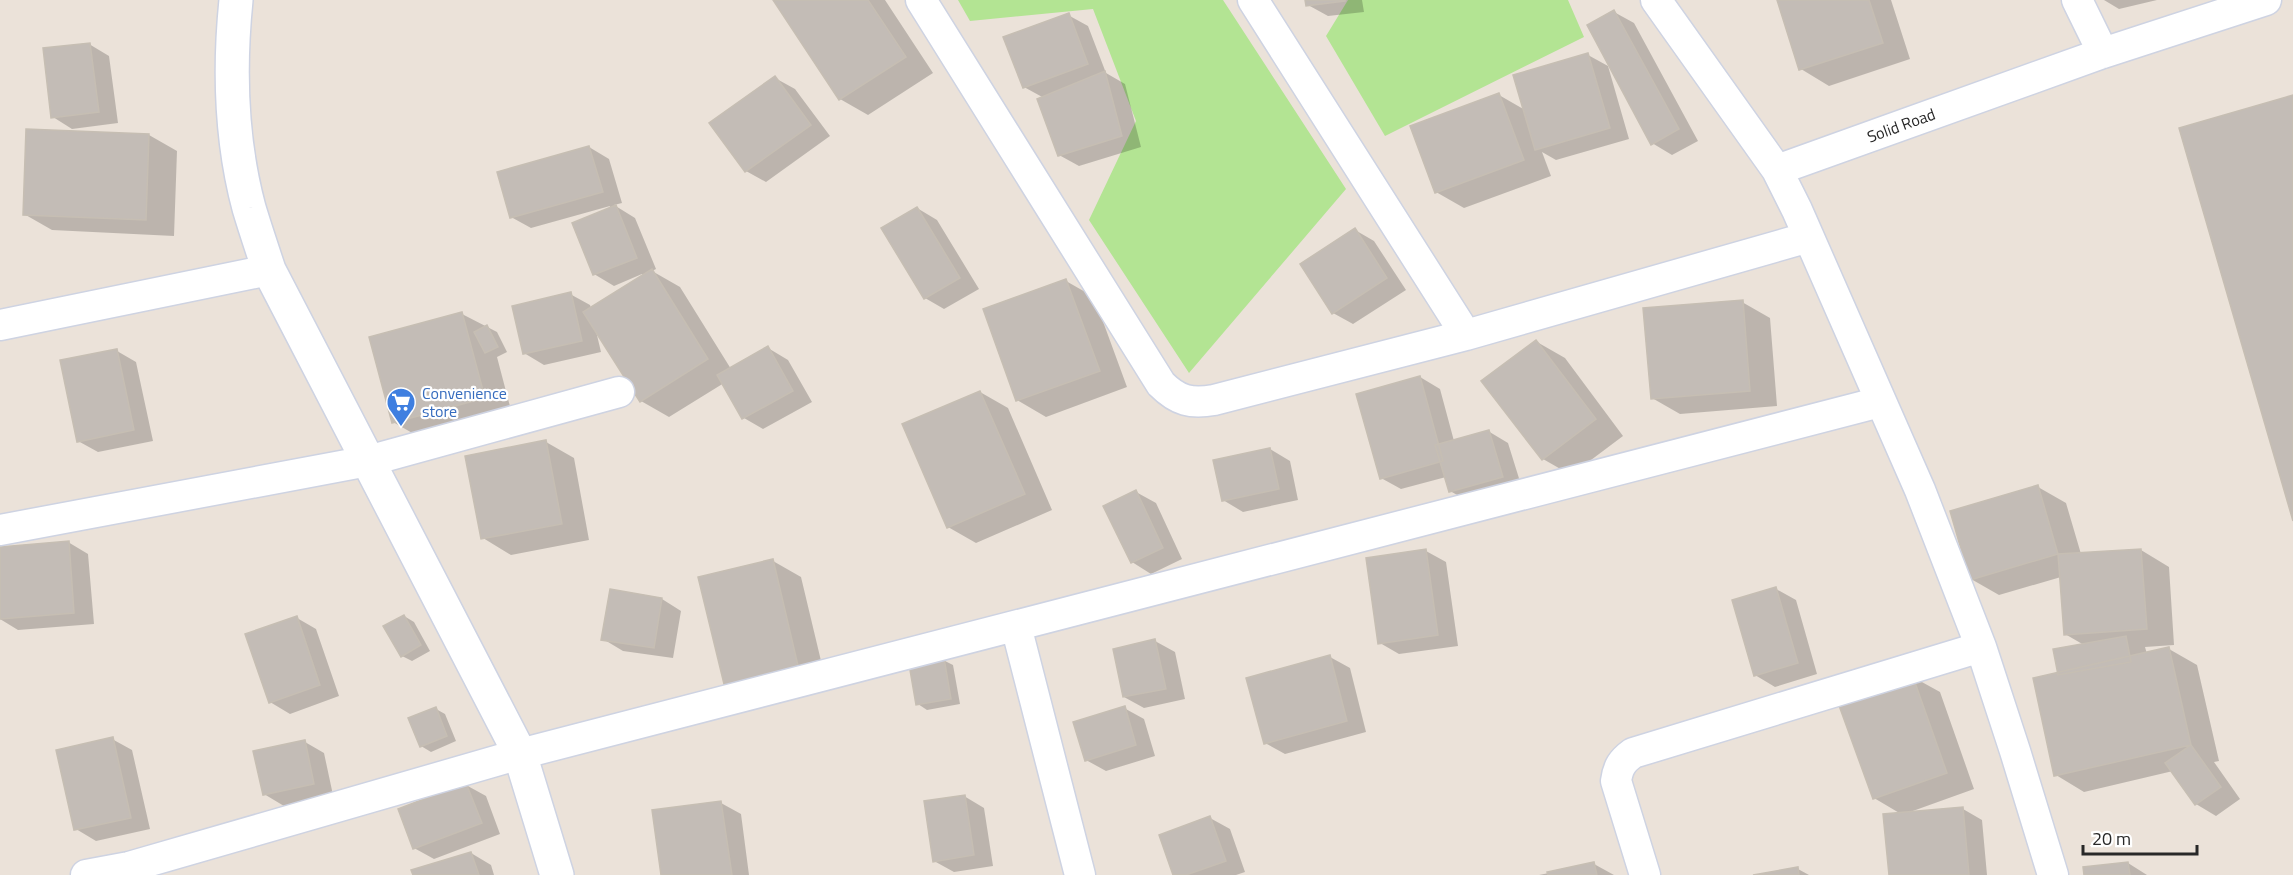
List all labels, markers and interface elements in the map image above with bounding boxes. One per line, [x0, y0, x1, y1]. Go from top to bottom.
street label: Solid Road [1864, 102, 1938, 148]
place label: Convenience store [422, 381, 507, 423]
supermarket icon: Convenience store [385, 386, 417, 428]
scale bar [2083, 818, 2197, 856]
text: 20 m [2092, 825, 2131, 852]

